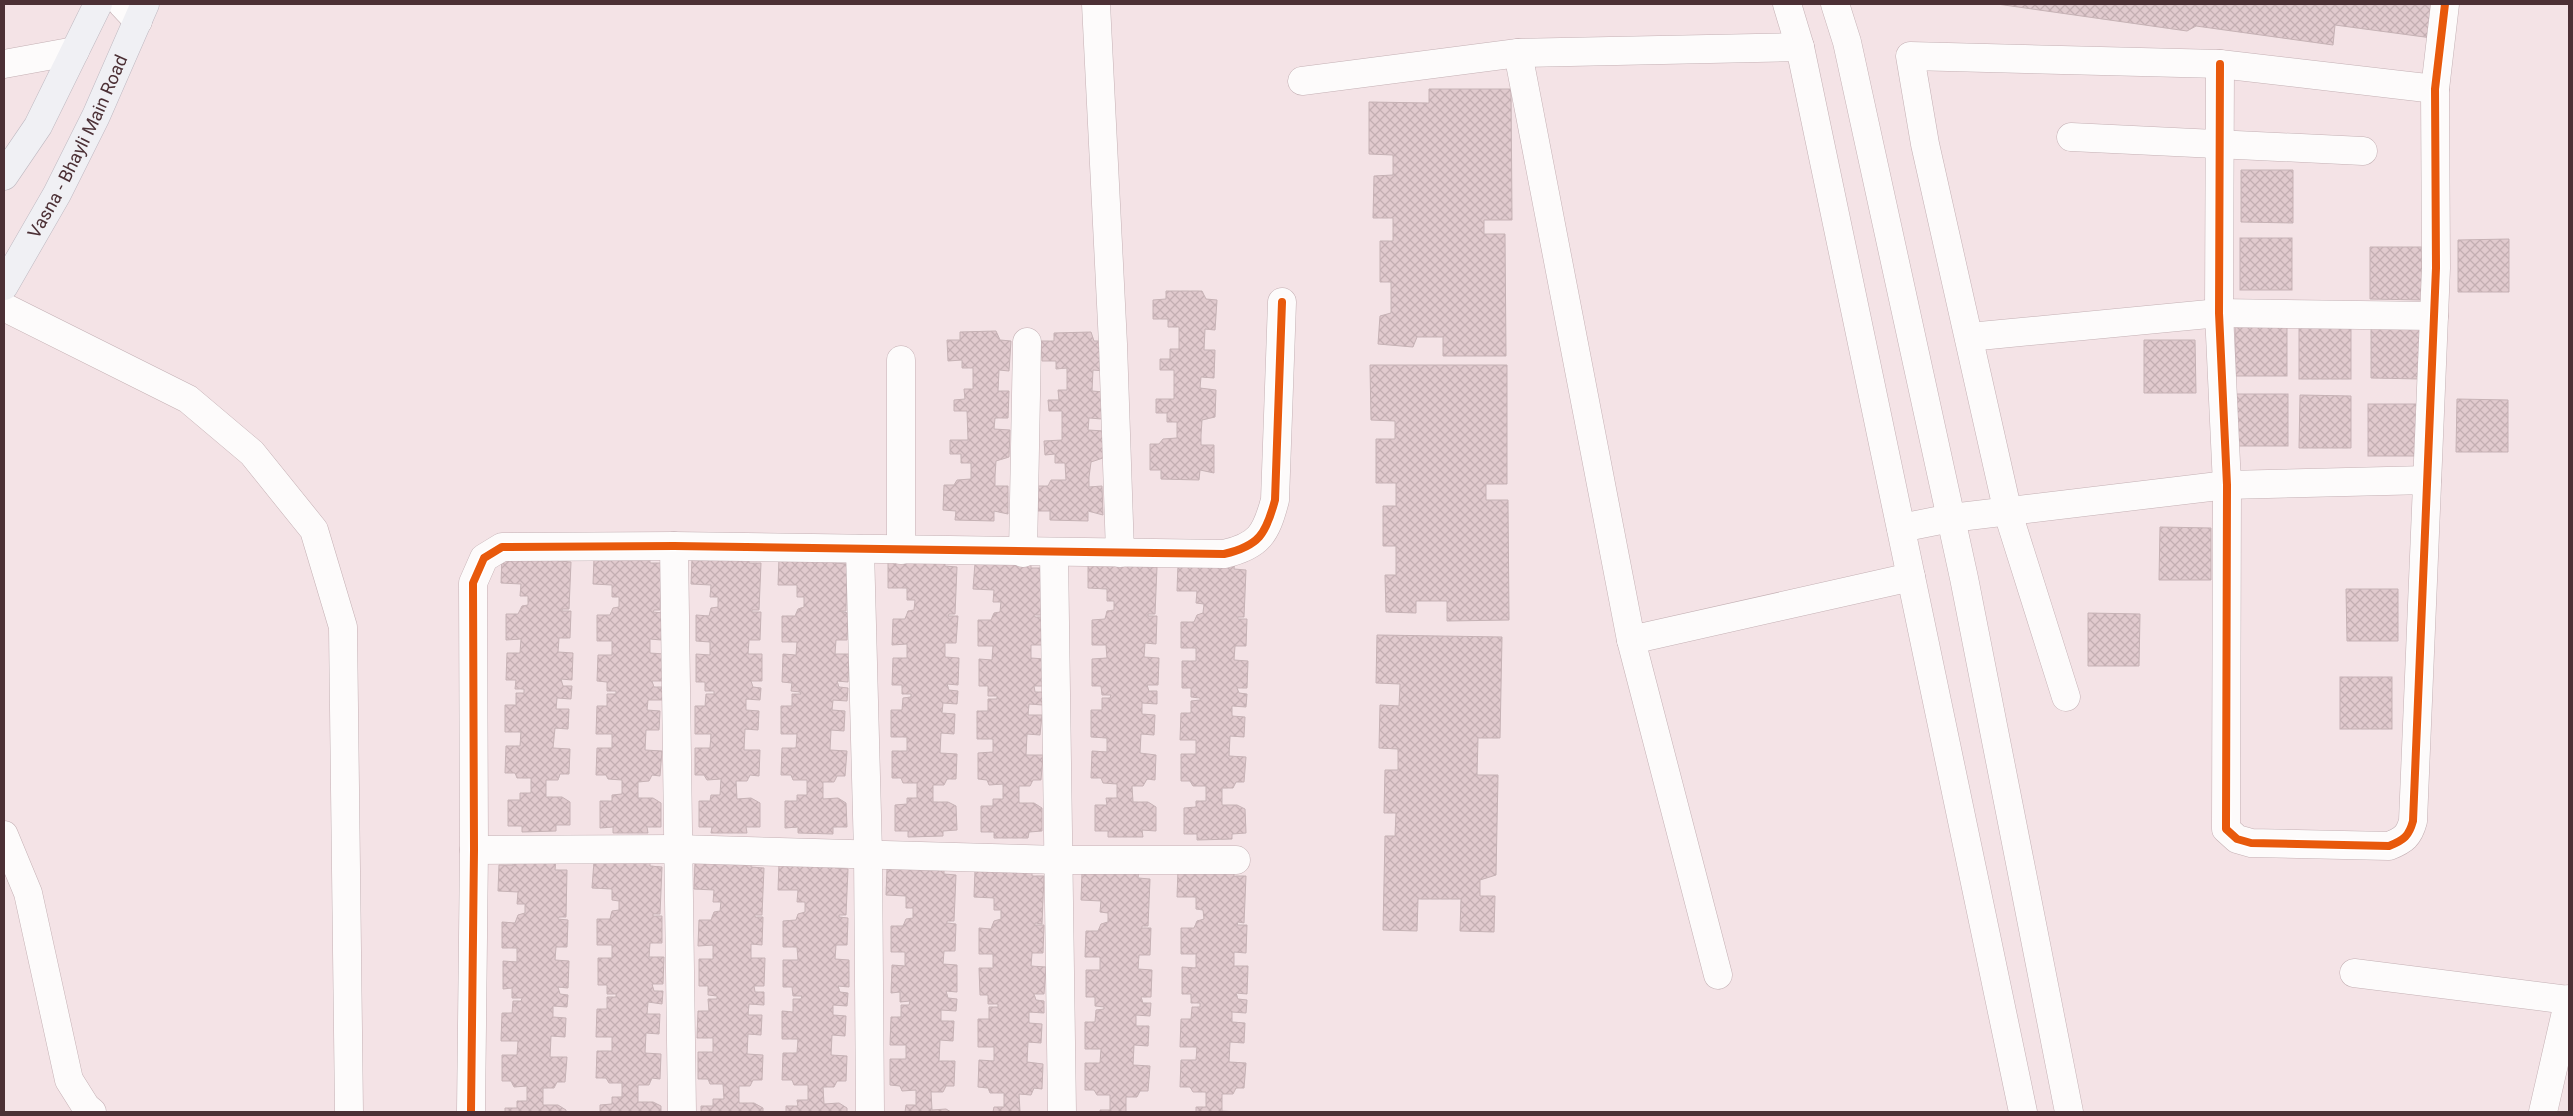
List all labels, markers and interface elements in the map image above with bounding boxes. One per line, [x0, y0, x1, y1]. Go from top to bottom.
street label: Vasna - Bhayli Main Road [23, 51, 131, 242]

